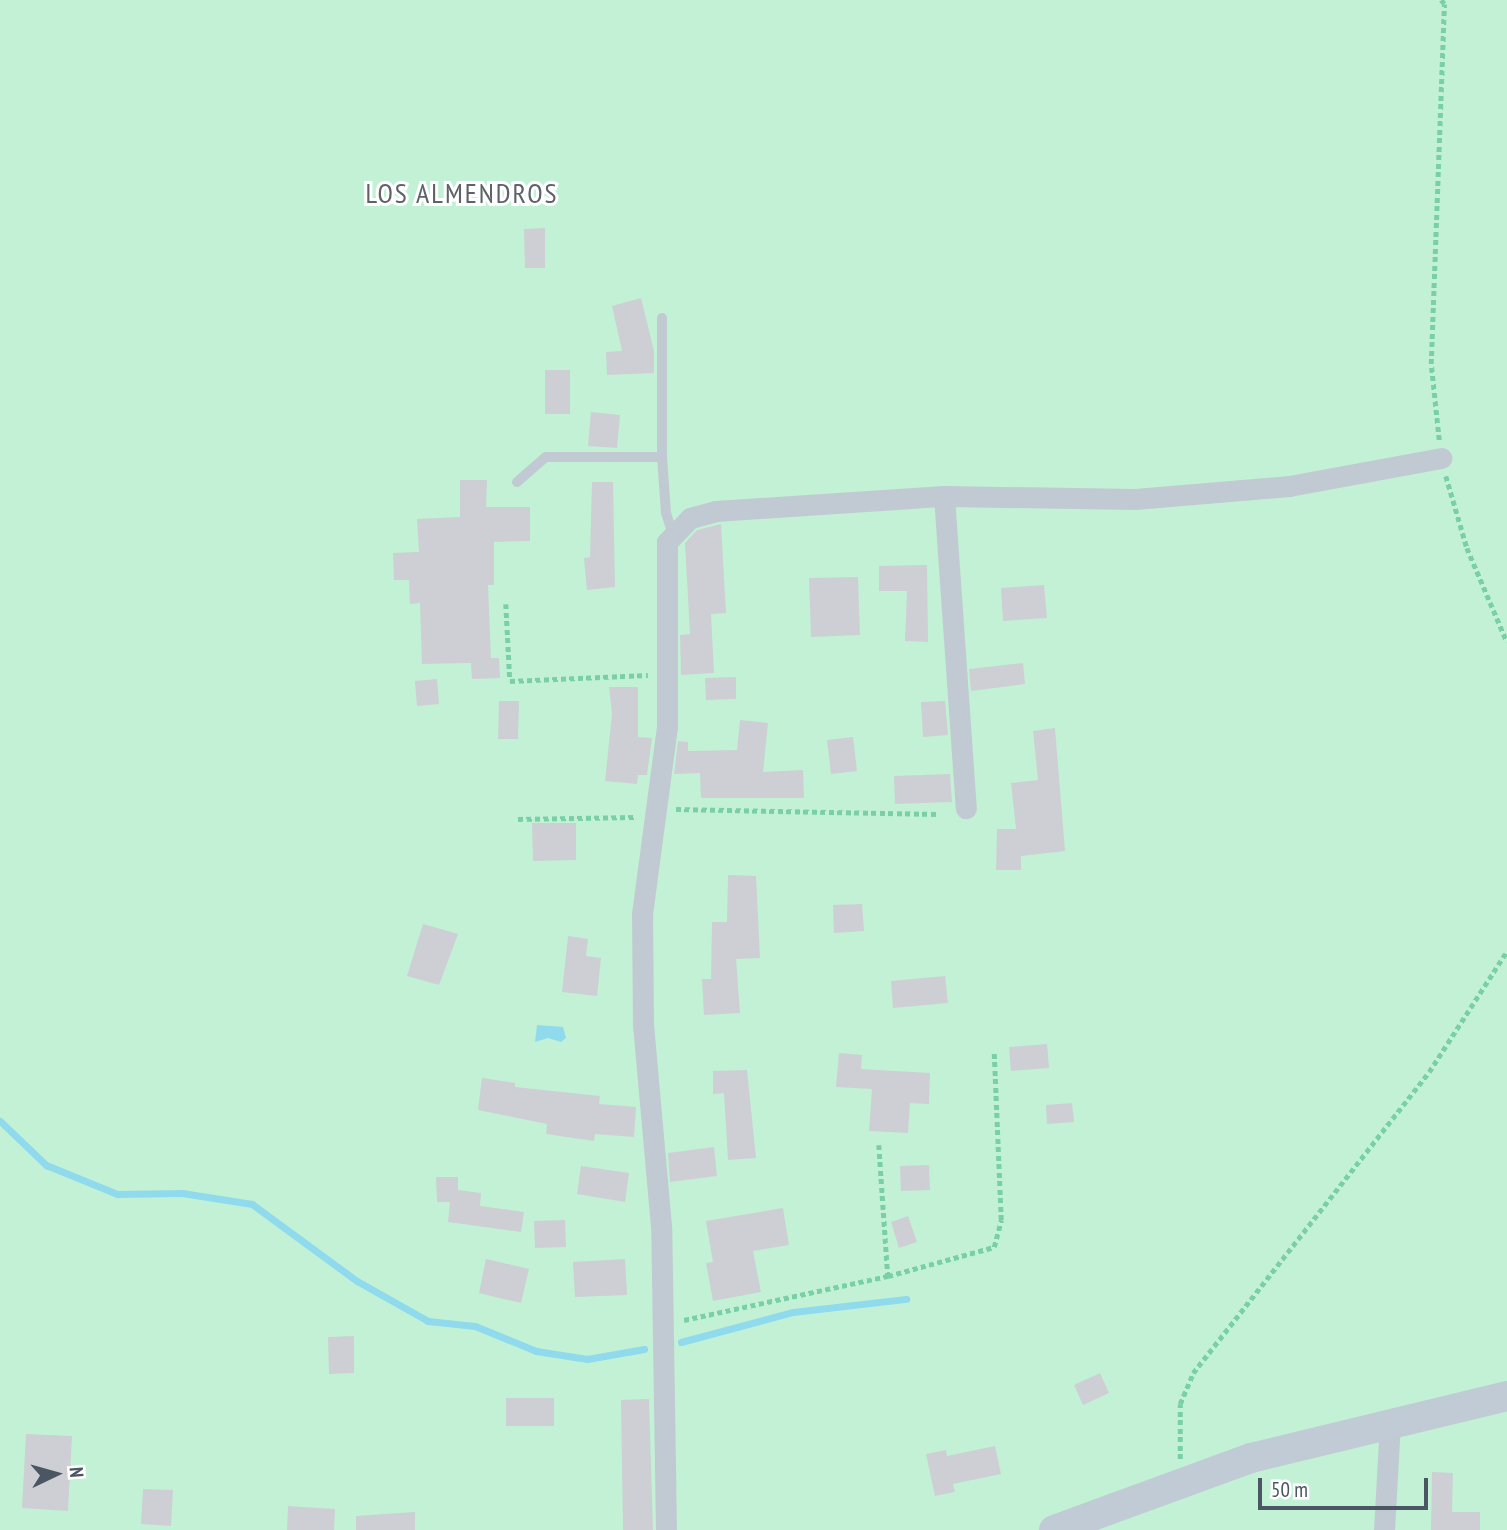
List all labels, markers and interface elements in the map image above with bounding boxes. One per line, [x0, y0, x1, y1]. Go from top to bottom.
district label: LOS ALMENDROS [367, 176, 557, 210]
north arrow [21, 1439, 91, 1509]
scale bar [1262, 1464, 1432, 1508]
text: N [65, 1466, 89, 1478]
text: 50 m [1271, 1476, 1308, 1503]

